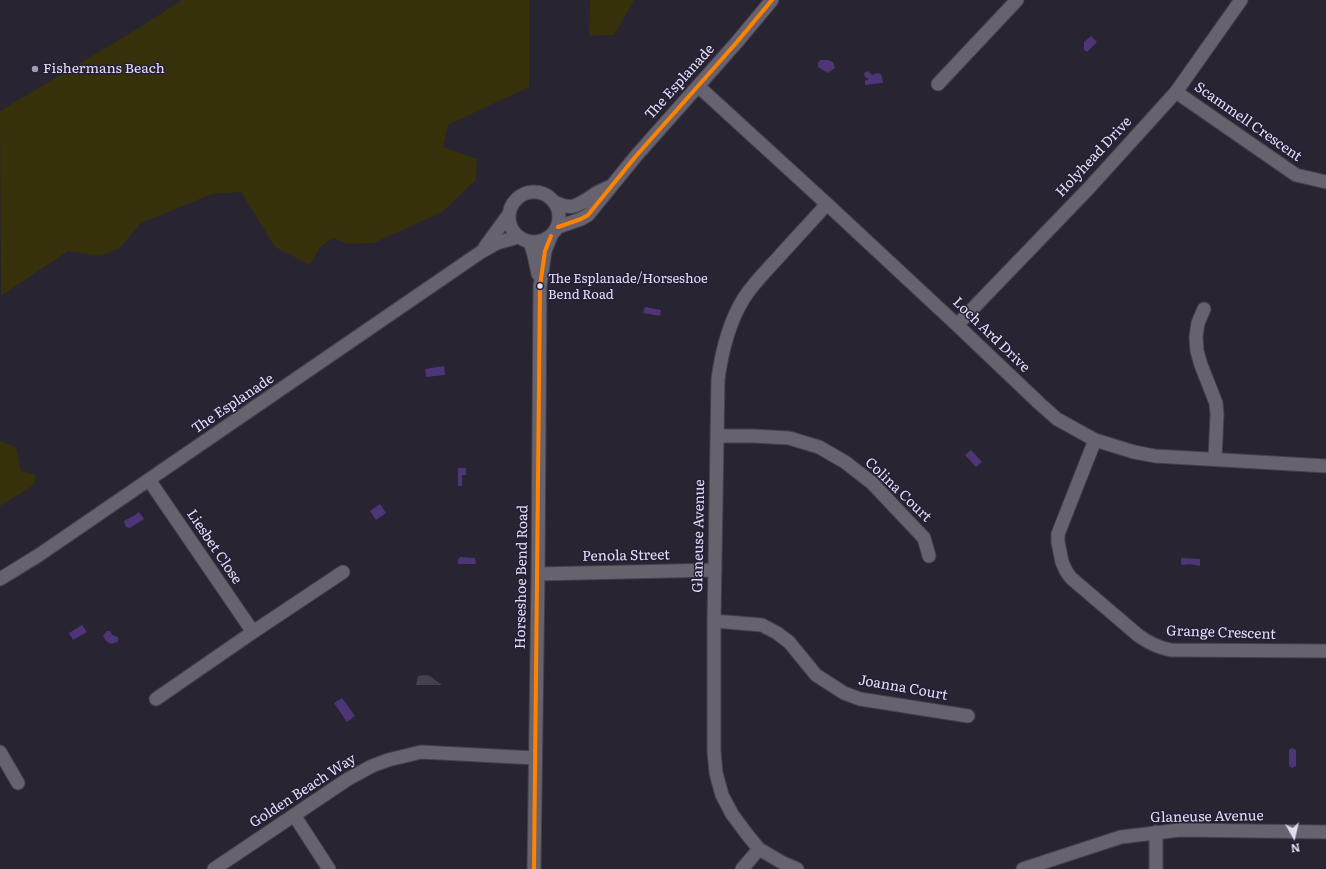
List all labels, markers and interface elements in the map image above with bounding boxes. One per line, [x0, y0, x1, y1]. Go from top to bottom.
street label: The Esplanade [642, 41, 718, 123]
place label: Fishermans Beach [43, 61, 165, 77]
marker: Fishermans Beach [30, 64, 40, 74]
street label: Scammell Crescent [1191, 79, 1305, 165]
street label: Holyhead Drive [1053, 113, 1135, 201]
place label: The Esplanade/Horseshoe Bend Road [548, 271, 708, 302]
marker: The Esplanade/Horseshoe Bend Road [535, 281, 545, 291]
street label: Loch Ard Drive [949, 294, 1033, 376]
street label: The Esplanade [189, 370, 277, 438]
street label: Colina Court [861, 454, 935, 526]
street label: Glaneuse Avenue [690, 479, 708, 593]
street label: Horseshoe Bend Road [512, 505, 532, 649]
street label: Liesbet Close [183, 506, 245, 588]
street label: Penola Street [582, 547, 670, 565]
street label: Grange Crescent [1166, 623, 1276, 643]
street label: Joanna Court [857, 672, 949, 704]
street label: Golden Beach Way [247, 750, 359, 832]
street label: Glaneuse Avenue [1150, 808, 1264, 826]
north arrow [1274, 817, 1314, 857]
text: N [1290, 840, 1301, 857]

